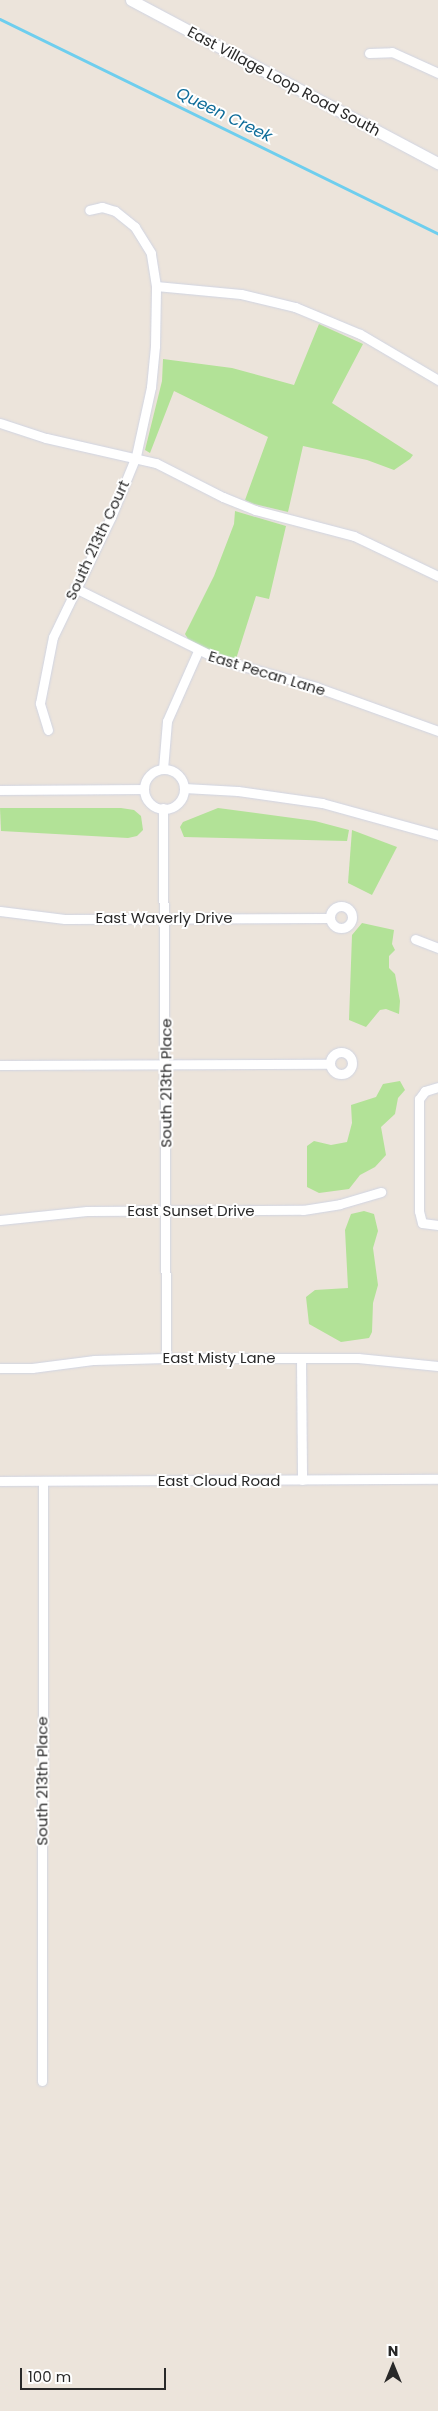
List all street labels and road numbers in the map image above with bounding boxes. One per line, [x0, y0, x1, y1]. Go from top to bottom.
street label: East Village Loop Road South [184, 22, 384, 140]
street label: South 213th Court [61, 477, 133, 603]
street label: East Pecan Lane [206, 647, 328, 699]
street label: East Waverly Drive [96, 909, 232, 927]
street label: South 213th Place [157, 1018, 175, 1148]
street label: East Sunset Drive [127, 1202, 255, 1220]
street label: East Misty Lane [163, 1349, 275, 1367]
street label: East Cloud Road [158, 1472, 280, 1490]
street label: South 213th Place [33, 1716, 51, 1846]

